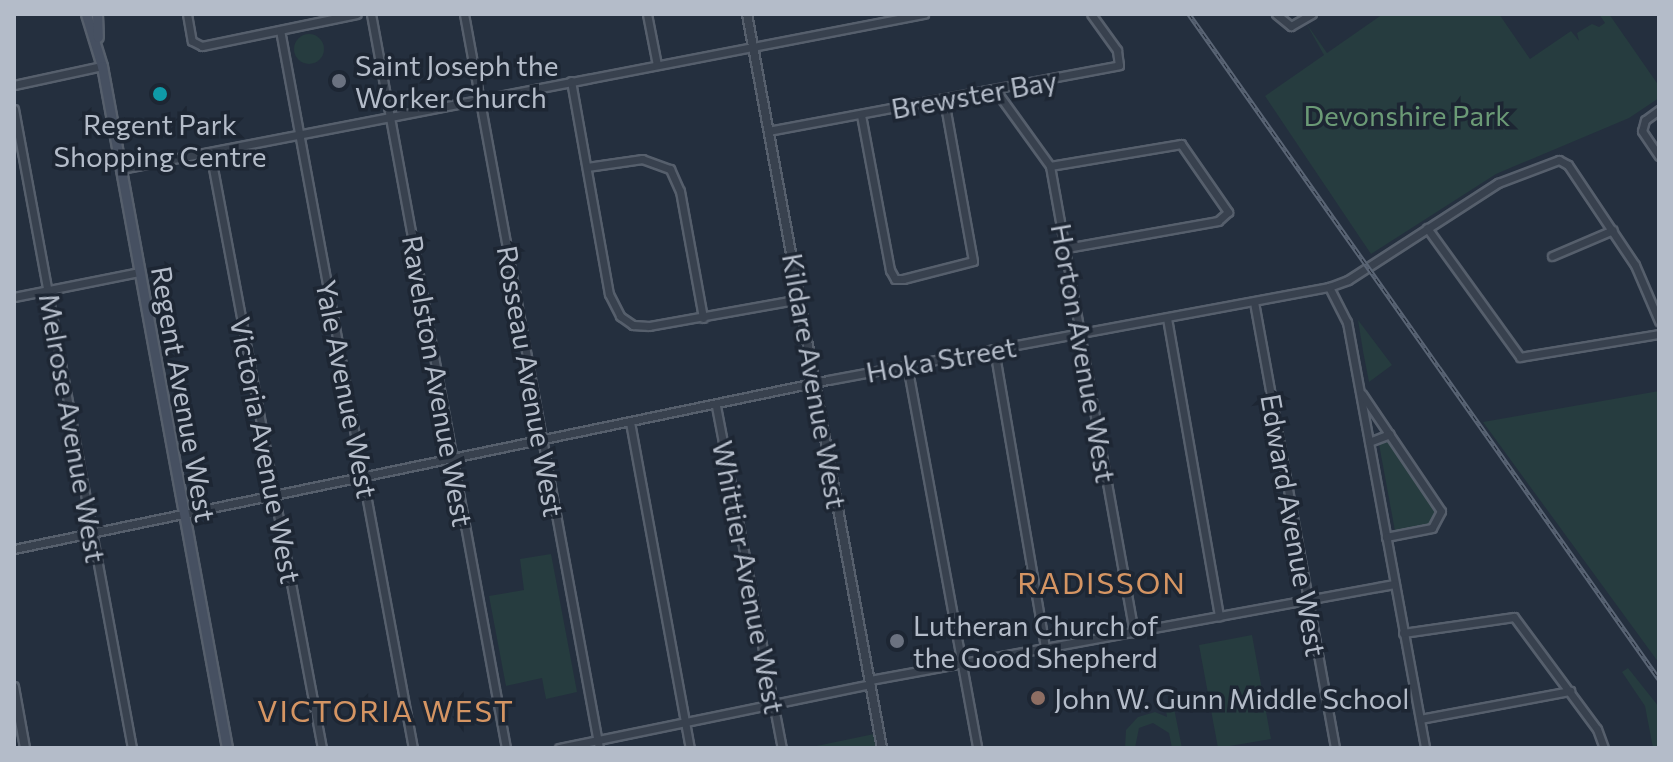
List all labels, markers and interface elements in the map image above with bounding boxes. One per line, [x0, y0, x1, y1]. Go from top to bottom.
place label: Saint Joseph the Worker Church [355, 48, 559, 114]
street label: Brewster Bay [889, 63, 1059, 125]
marker: Saint Joseph the Worker Church [330, 72, 348, 90]
marker: Regent Park Shopping Centre [151, 85, 169, 103]
park label: Devonshire Park [1303, 98, 1511, 132]
place label: Regent Park Shopping Centre [53, 107, 267, 173]
street label: Horton Avenue West [1045, 221, 1123, 485]
street label: Ravelston Avenue West [396, 233, 480, 529]
street label: Rosseau Avenue West [491, 243, 571, 519]
street label: Kildare Avenue West [776, 251, 854, 511]
street label: Regent Avenue West [145, 263, 223, 525]
street label: Yale Avenue West [309, 277, 385, 501]
street label: Melrose Avenue West [33, 291, 113, 565]
street label: Victoria Avenue West [224, 314, 308, 586]
street label: Hoka Street [863, 329, 1019, 389]
street label: Edward Avenue West [1254, 391, 1334, 659]
street label: Whittier Avenue West [706, 438, 792, 716]
district label: RADISSON [1017, 564, 1187, 600]
place label: Lutheran Church of the Good Shepherd [913, 608, 1158, 674]
marker: Lutheran Church of the Good Shepherd [888, 632, 906, 650]
place label: John W. Gunn Middle School [1054, 681, 1409, 715]
marker: John W. Gunn Middle School [1029, 689, 1047, 707]
district label: VICTORIA WEST [257, 692, 515, 728]

